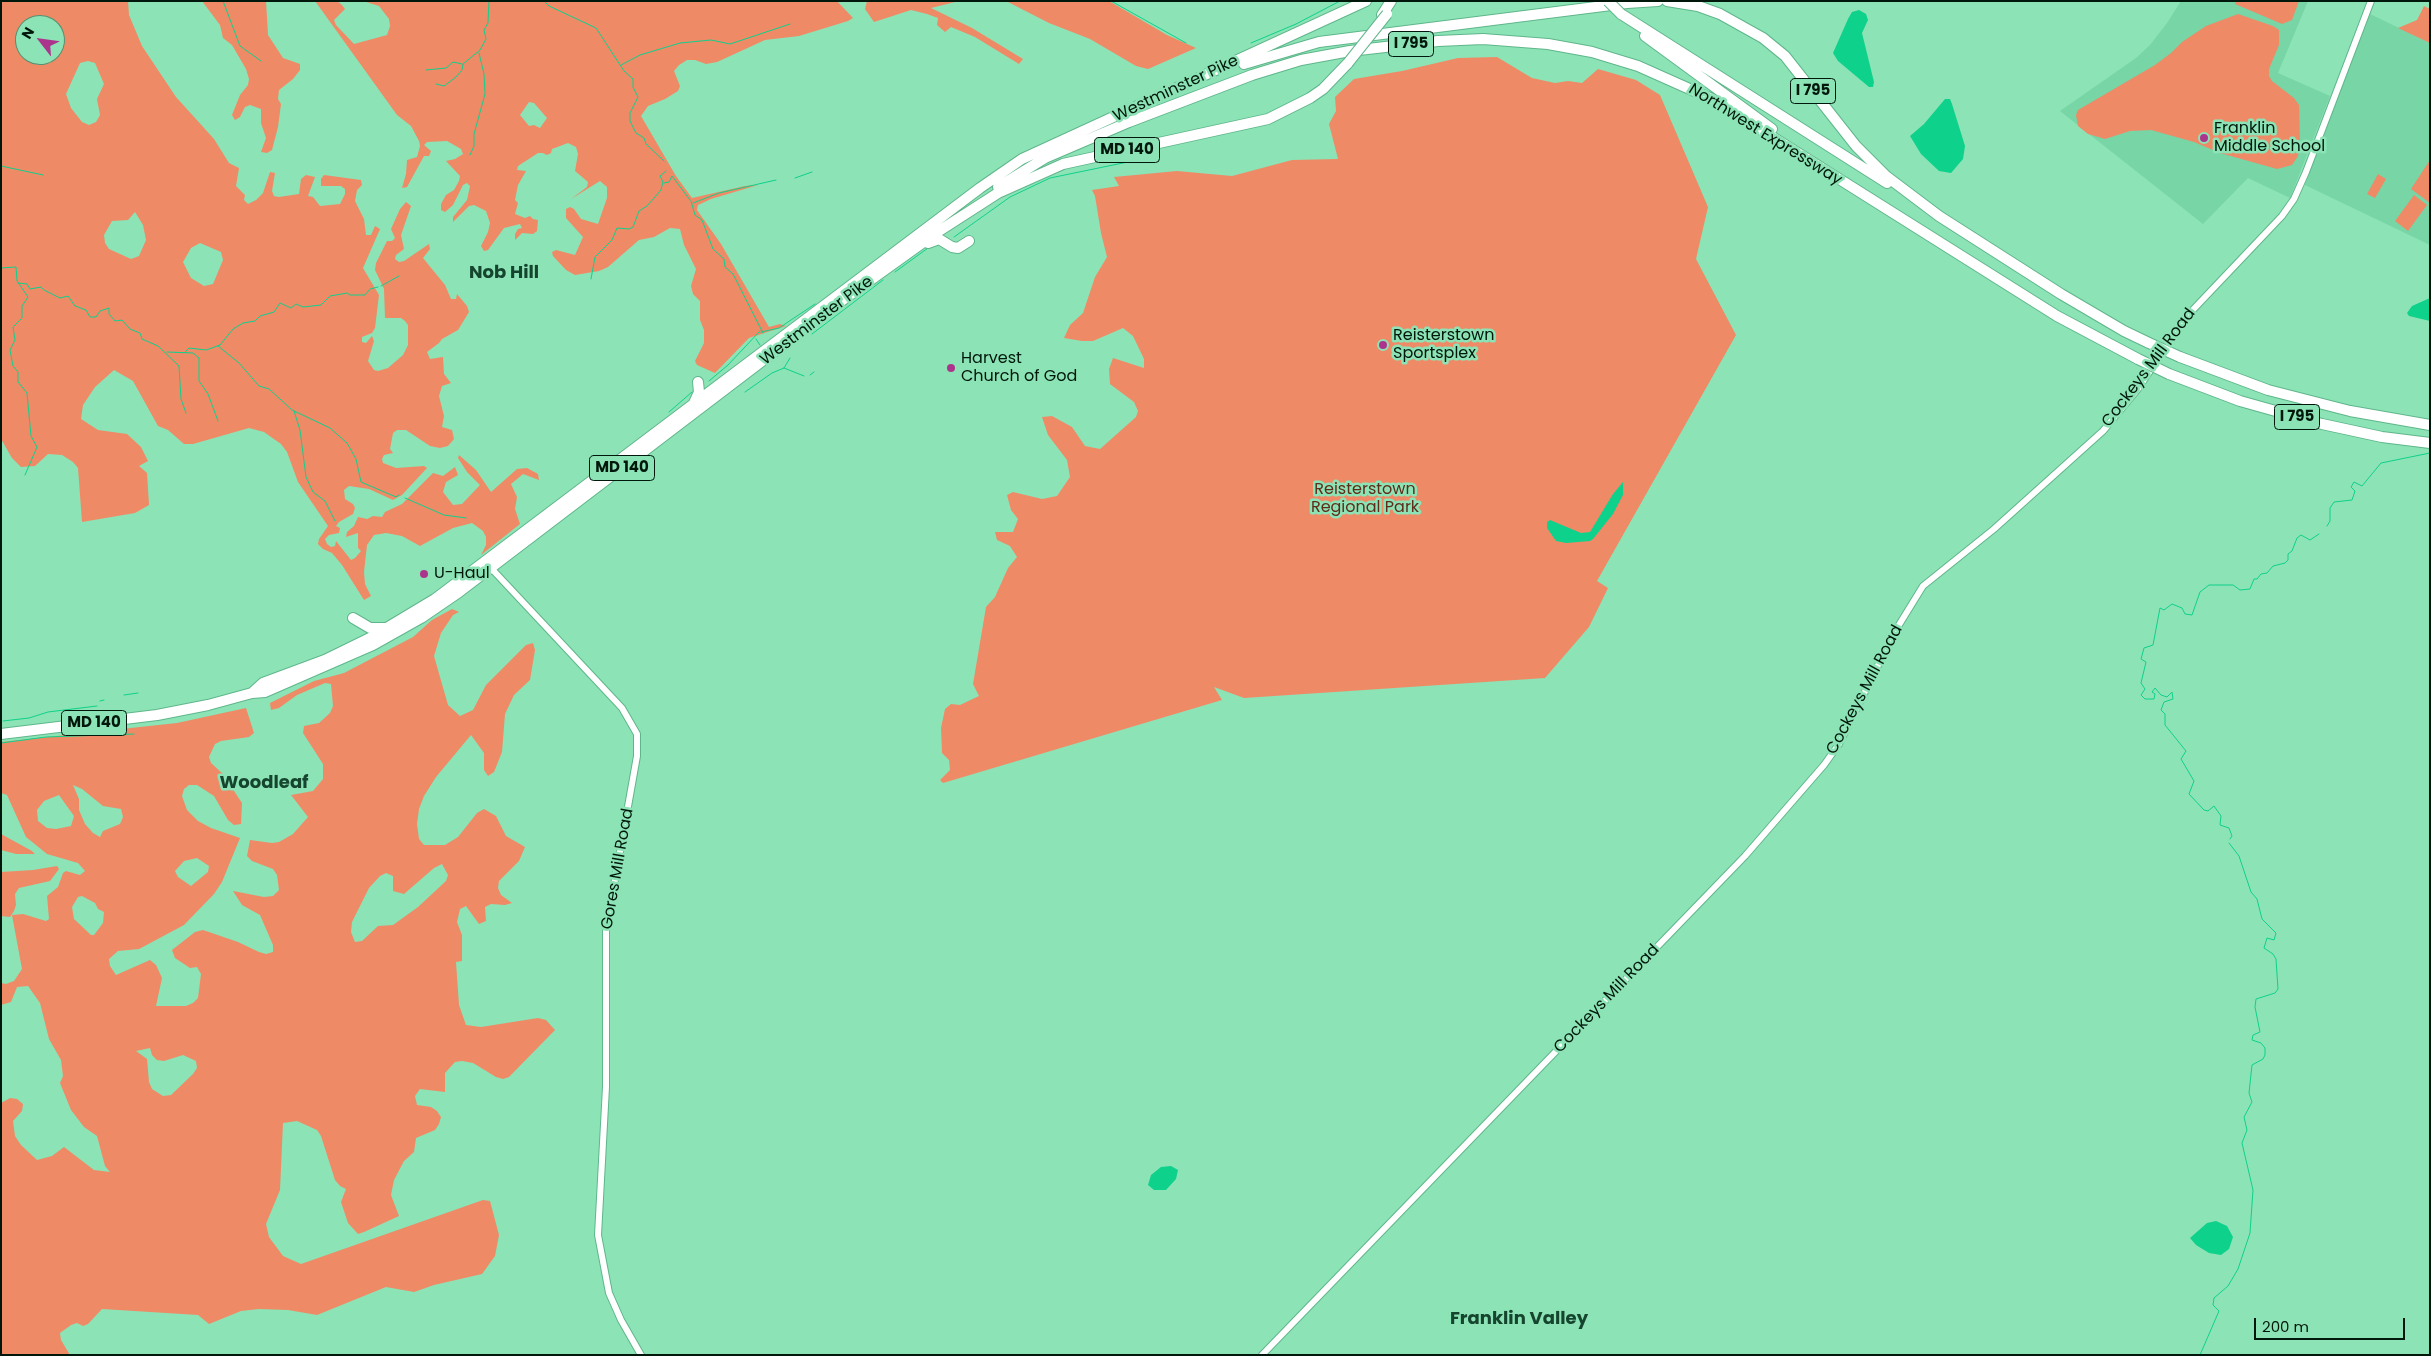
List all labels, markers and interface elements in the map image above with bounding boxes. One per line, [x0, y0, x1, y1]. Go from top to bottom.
north arrow [15, 15, 65, 65]
text: N [17, 23, 39, 43]
road number: I 795 [1388, 32, 1434, 56]
street label: Westminster Pike [1110, 52, 1242, 126]
road number: I 795 [1790, 78, 1836, 104]
street label: Northwest Expressway [1685, 80, 1845, 190]
place label: Franklin Middle School [2214, 119, 2325, 157]
marker: Franklin Middle School [2198, 132, 2210, 144]
road number: MD 140 [1094, 138, 1160, 162]
district label: Nob Hill [469, 262, 539, 284]
street label: Westminster Pike [757, 272, 877, 370]
street label: Cockeys Mill Road [2098, 305, 2200, 431]
place label: Reisterstown Sportsplex [1393, 326, 1494, 364]
marker: Reisterstown Sportsplex [1377, 339, 1389, 351]
place label: Harvest Church of God [961, 349, 1077, 387]
marker: Harvest Church of God [945, 362, 957, 374]
road number: I 795 [2274, 404, 2320, 430]
road number: MD 140 [590, 456, 654, 480]
park label: Reisterstown Regional Park [1311, 480, 1419, 518]
place label: U-Haul [434, 564, 490, 584]
marker: U-Haul [418, 568, 430, 580]
street label: Cockeys Mill Road [1823, 622, 1907, 758]
road number: MD 140 [62, 710, 126, 736]
district label: Woodleaf [219, 772, 309, 794]
street label: Gores Mill Road [598, 807, 638, 931]
street label: Cockeys Mill Road [1550, 941, 1664, 1057]
district label: Franklin Valley [1450, 1308, 1588, 1330]
scale bar [2256, 1308, 2407, 1340]
text: 200 m [2262, 1316, 2309, 1337]

